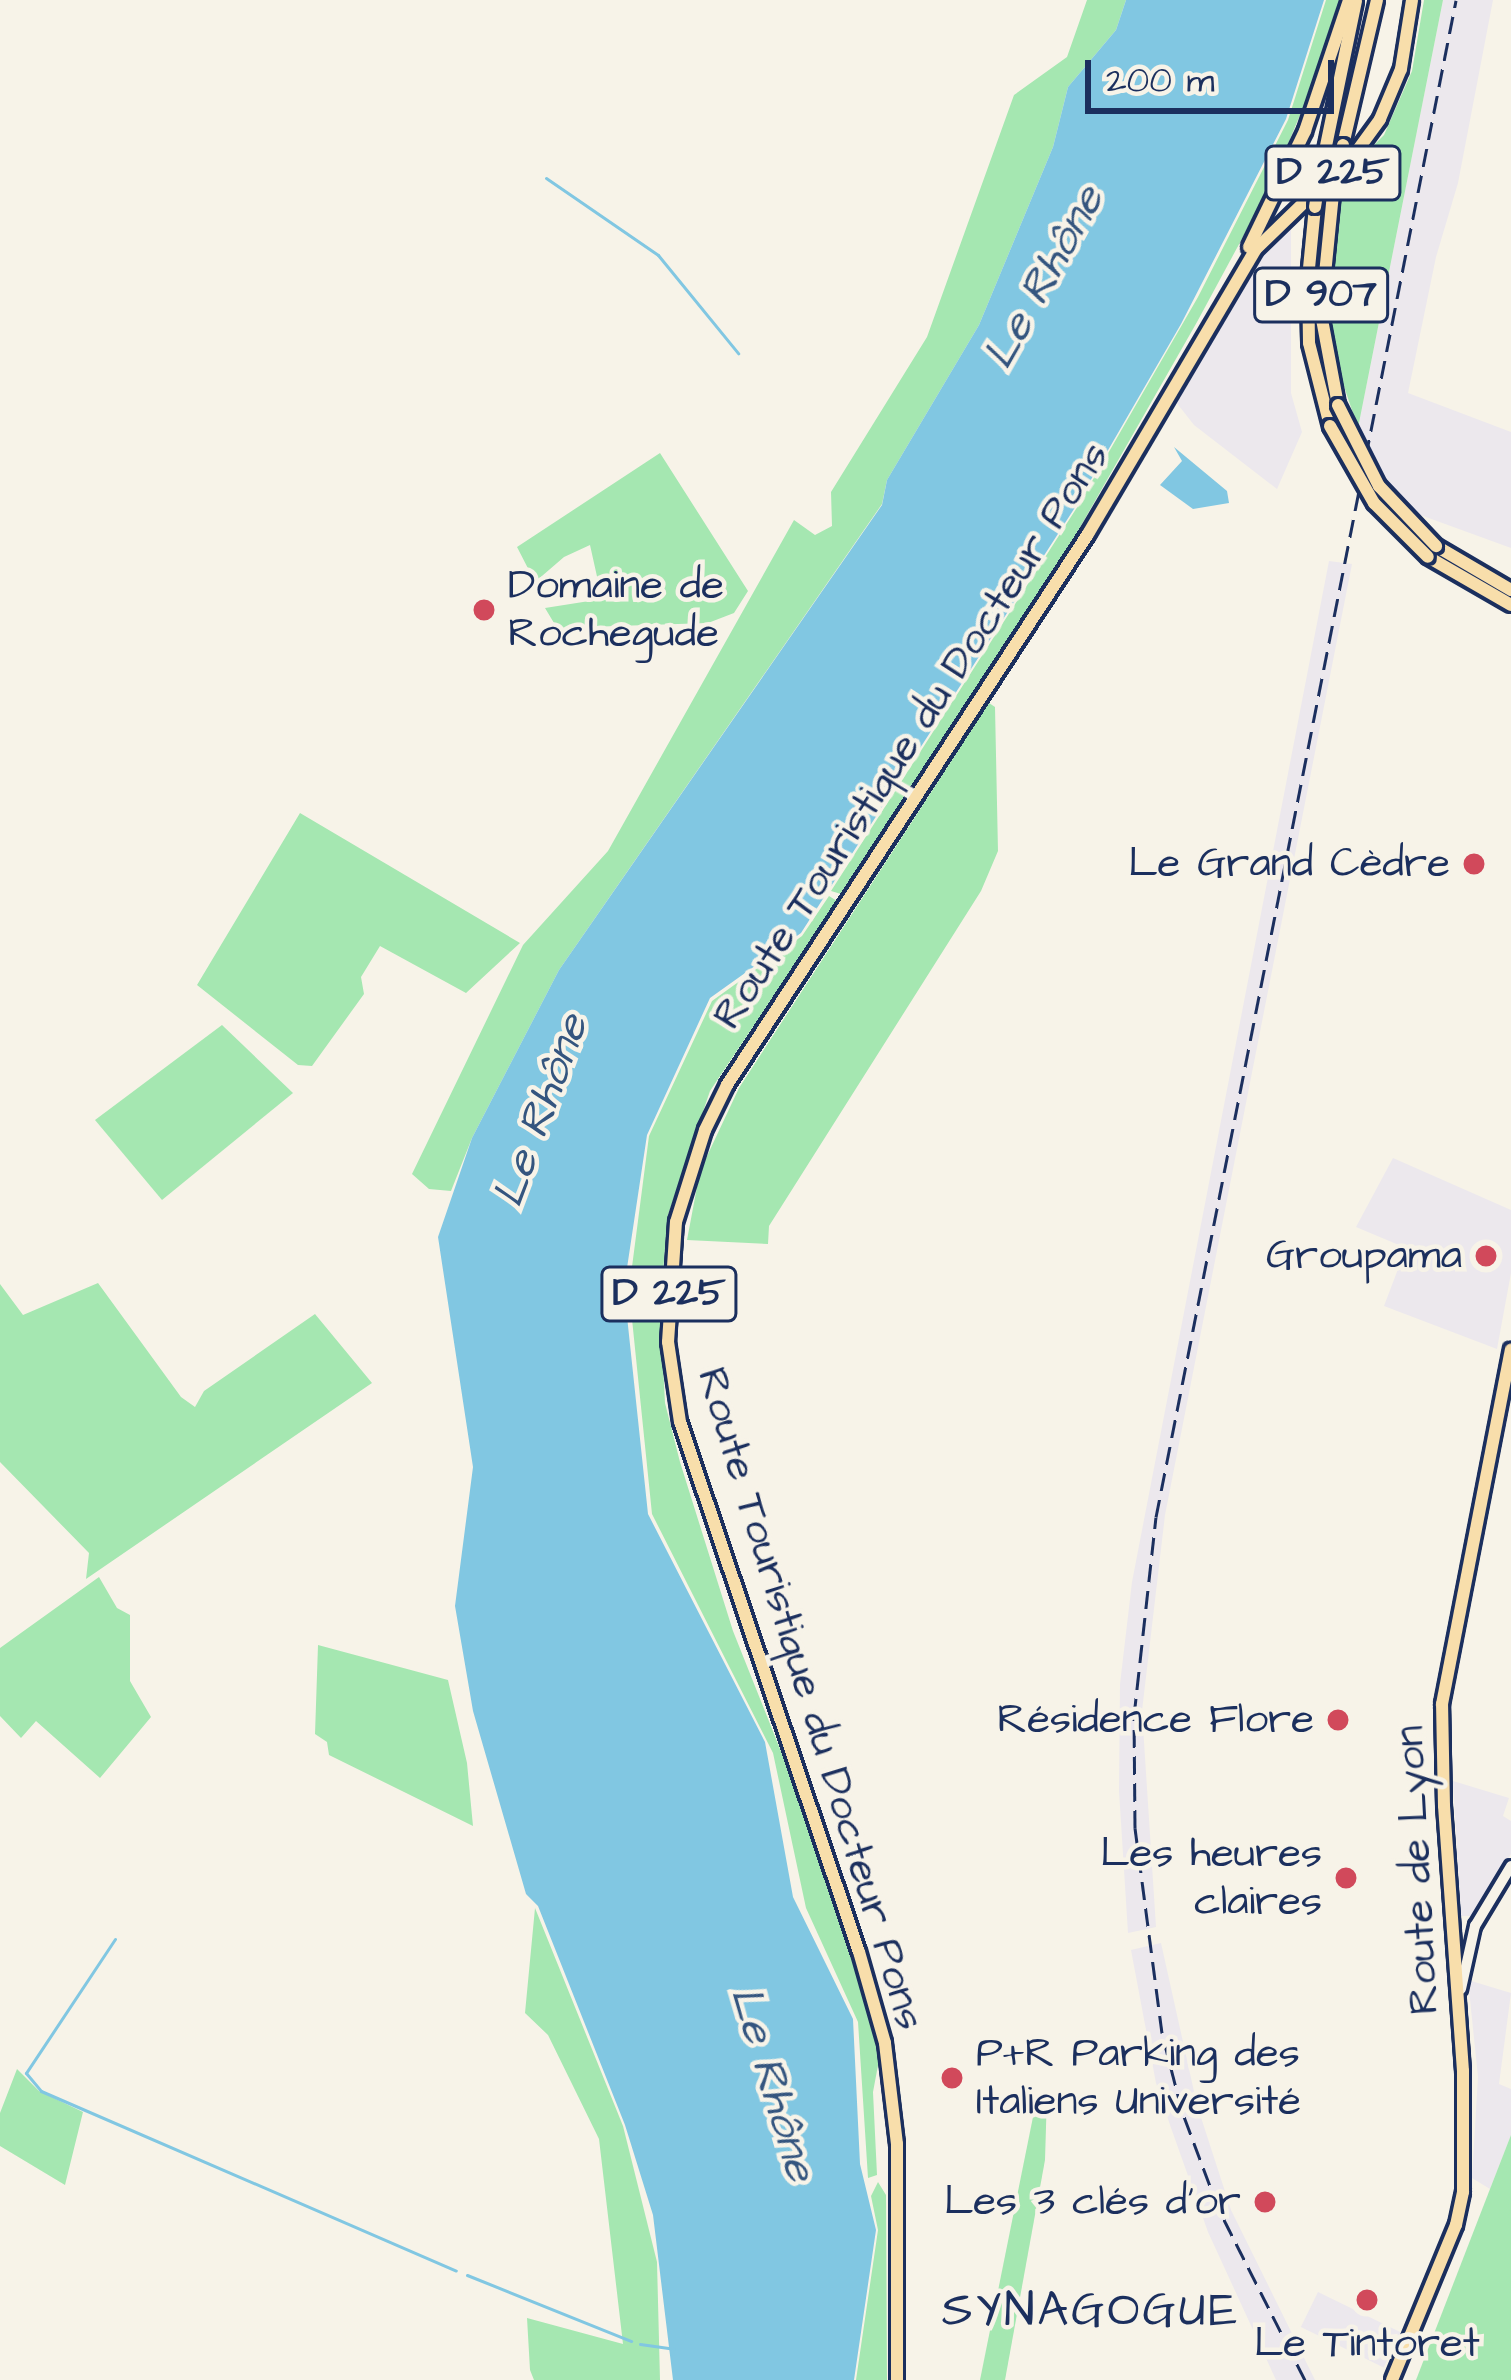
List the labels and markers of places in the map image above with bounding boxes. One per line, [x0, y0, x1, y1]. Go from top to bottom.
place label: Domaine de Rochegude [508, 561, 724, 660]
marker: Domaine de Rochegude [471, 597, 497, 623]
place label: Le Grand Cèdre [1129, 839, 1450, 889]
marker: Le Grand Cèdre [1461, 851, 1487, 877]
place label: Groupama [1266, 1231, 1462, 1281]
marker: Groupama [1473, 1243, 1499, 1269]
place label: Résidence Flore [997, 1695, 1314, 1745]
marker: Résidence Flore [1325, 1707, 1351, 1733]
place label: Les heures claires [1100, 1829, 1322, 1928]
marker: Les heures claires [1333, 1865, 1359, 1891]
place label: P+R Parking des Italiens Université [976, 2029, 1301, 2128]
marker: P+R Parking des Italiens Université [939, 2065, 965, 2091]
place label: Les 3 clés d'or [944, 2177, 1241, 2227]
marker: Les 3 clés d'or [1252, 2189, 1278, 2215]
marker: Le Tintoret [1354, 2287, 1380, 2313]
place label: Le Tintoret [1254, 2319, 1480, 2369]

